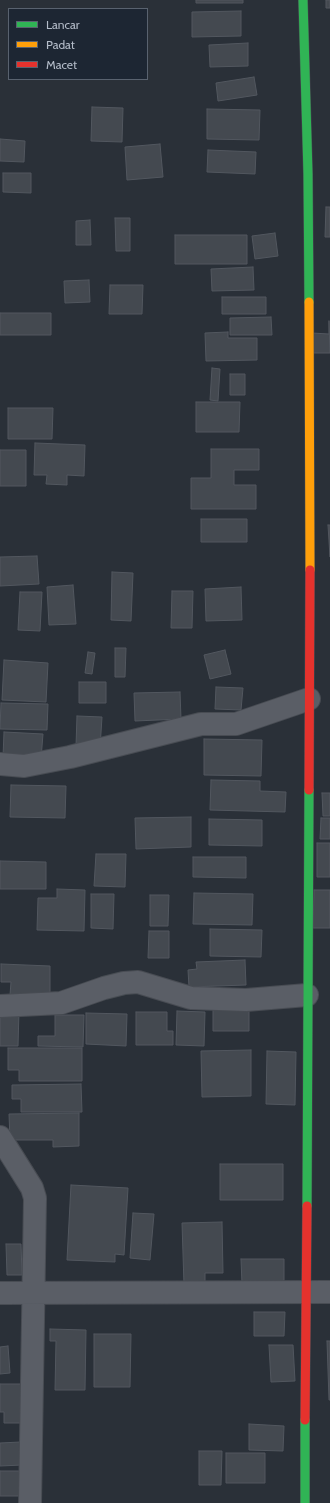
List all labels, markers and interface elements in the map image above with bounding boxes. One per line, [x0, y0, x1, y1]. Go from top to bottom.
legend [8, 8, 148, 80]
text: Lancar [46, 17, 79, 32]
text: Padat [46, 37, 75, 52]
text: Macet [46, 57, 77, 72]

